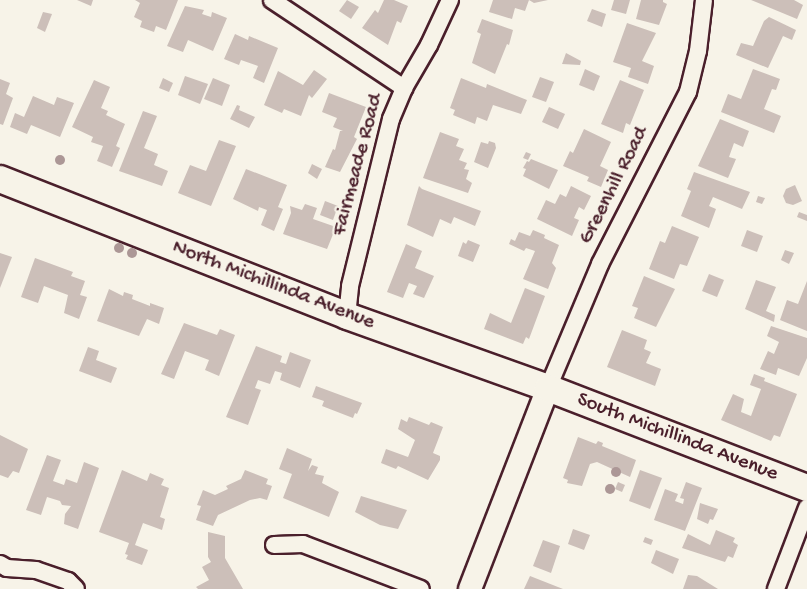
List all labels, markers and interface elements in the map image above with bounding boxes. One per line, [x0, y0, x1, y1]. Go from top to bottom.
street label: Fairmeade Road [328, 91, 390, 239]
street label: Greenhill Road [575, 123, 655, 249]
street label: North Michillinda Avenue [168, 236, 378, 336]
street label: South Michillinda Avenue [573, 388, 781, 488]

